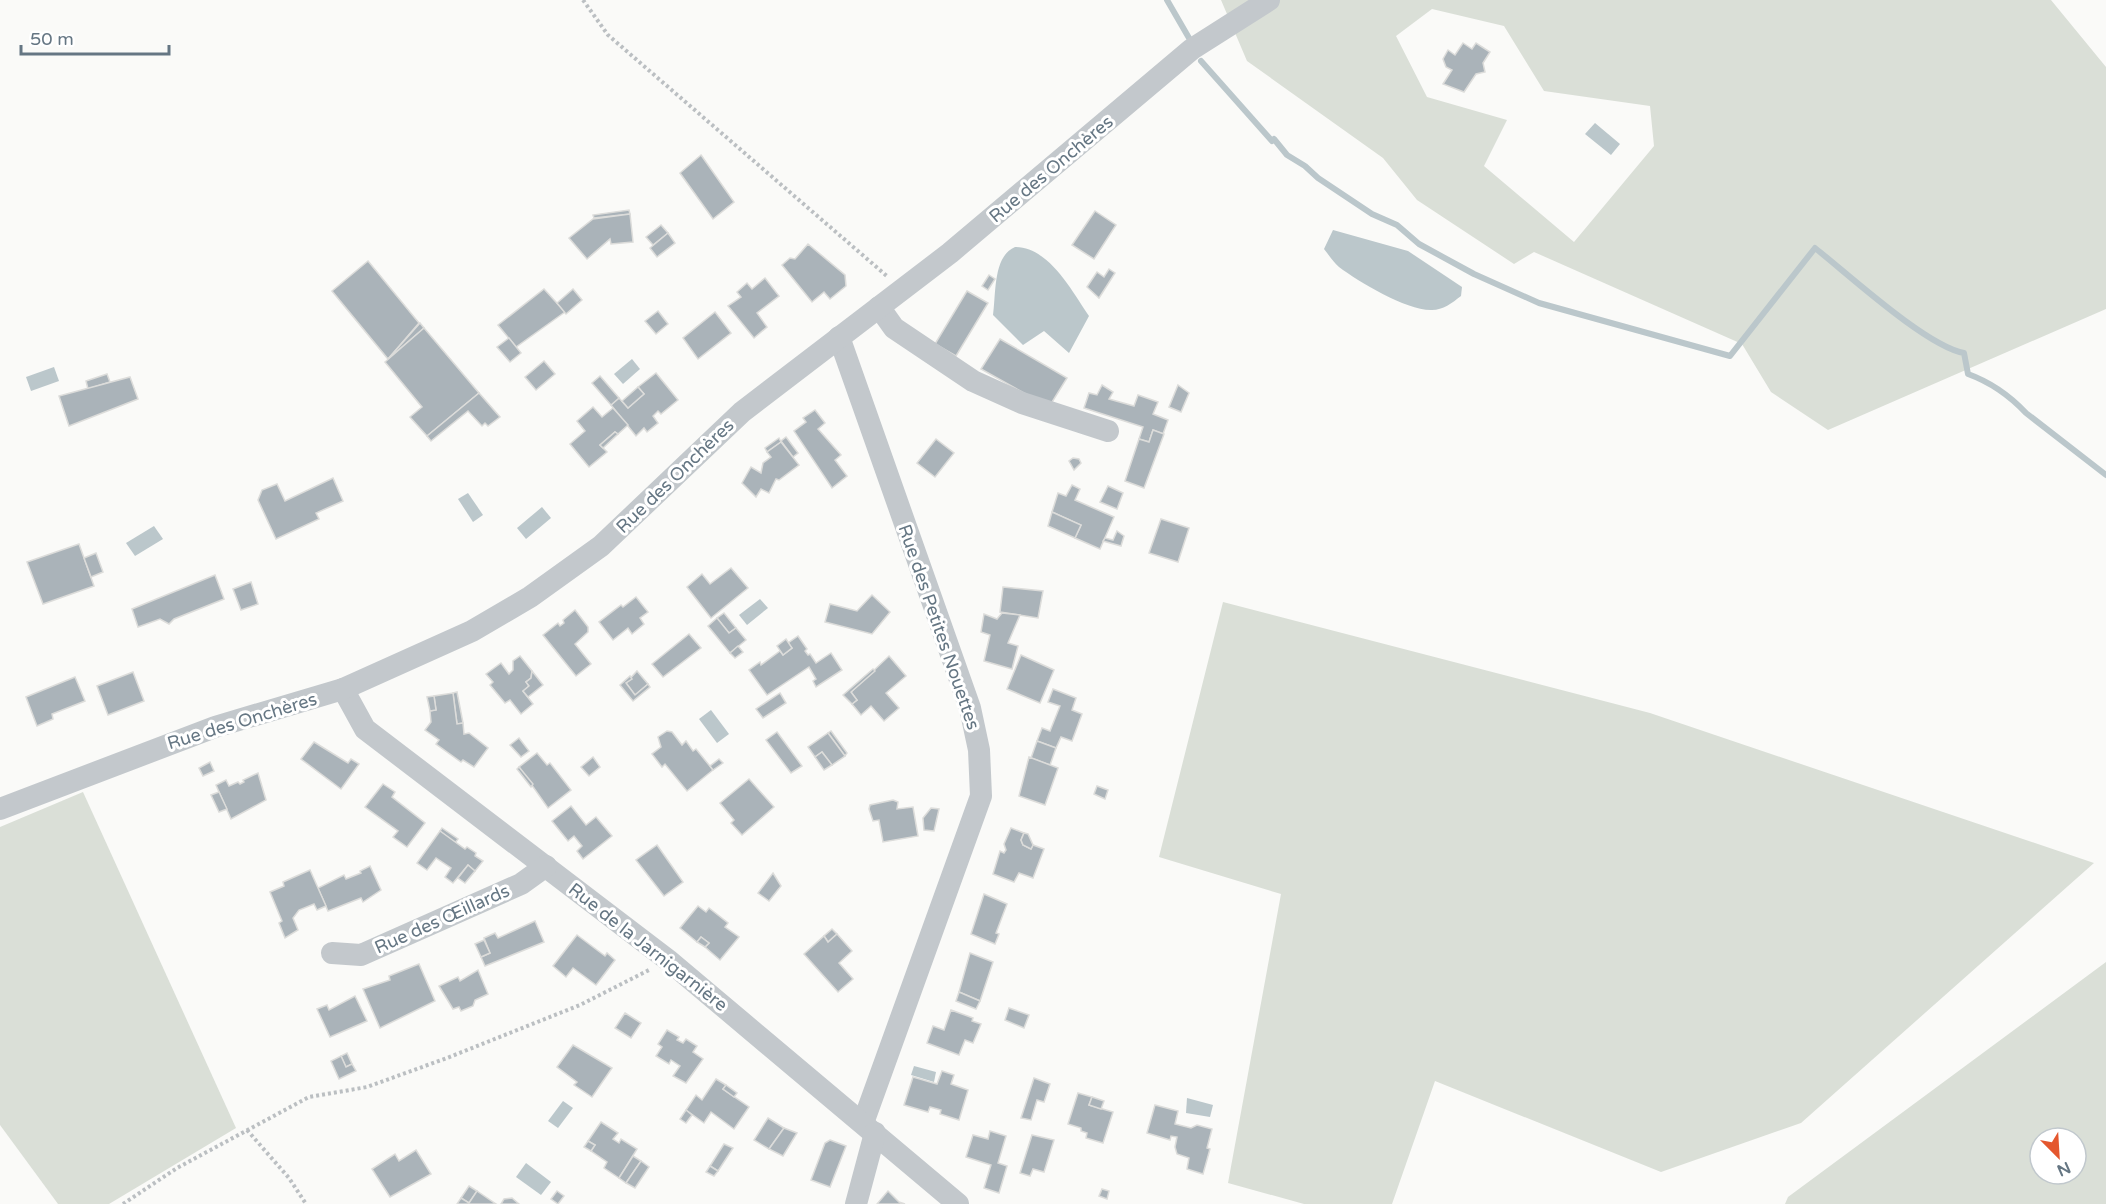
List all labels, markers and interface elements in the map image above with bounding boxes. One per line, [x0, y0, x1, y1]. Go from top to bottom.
scale bar [21, 18, 170, 56]
text: 50 m [30, 28, 74, 50]
street label: Rue des Onchères [985, 111, 1117, 227]
street label: Rue des Onchères [612, 414, 738, 538]
street label: Rue des Petites Nouettes [893, 521, 985, 733]
street label: Rue des Onchères [165, 688, 319, 754]
street label: Rue de la Jarnigarnière [564, 878, 732, 1016]
street label: Rue des Œillards [371, 879, 513, 959]
north arrow [2028, 1126, 2088, 1186]
text: N [2054, 1157, 2074, 1181]

